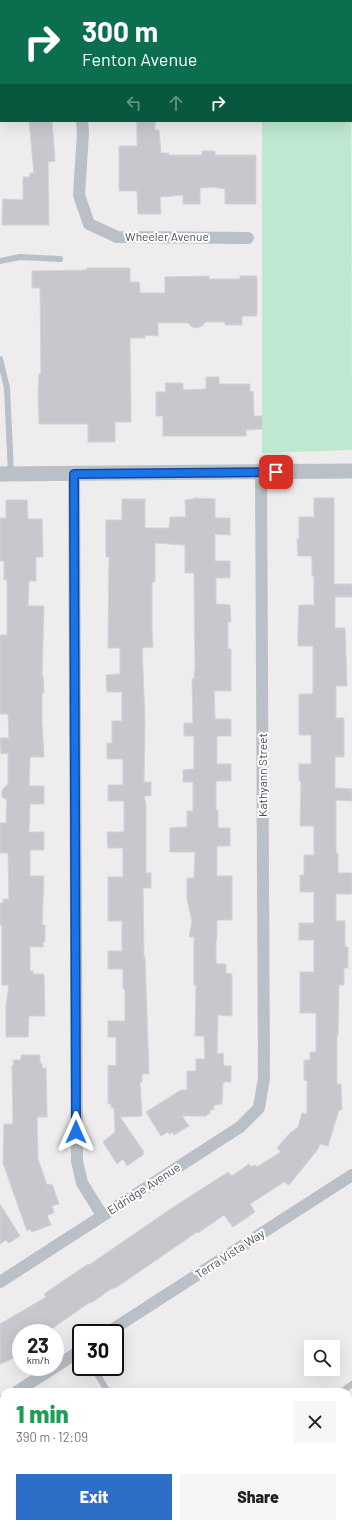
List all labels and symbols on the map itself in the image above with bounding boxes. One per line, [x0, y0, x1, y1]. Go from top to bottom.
street label: Wheeler Avenue [125, 229, 209, 243]
pin [259, 455, 293, 489]
street label: Kathyann Street [255, 733, 269, 817]
position arrow [55, 1111, 97, 1153]
street label: Eldridge Avenue [104, 1159, 182, 1217]
street label: Terra Vista Way [192, 1225, 267, 1281]
speed limit sign: 30 [72, 1324, 124, 1376]

